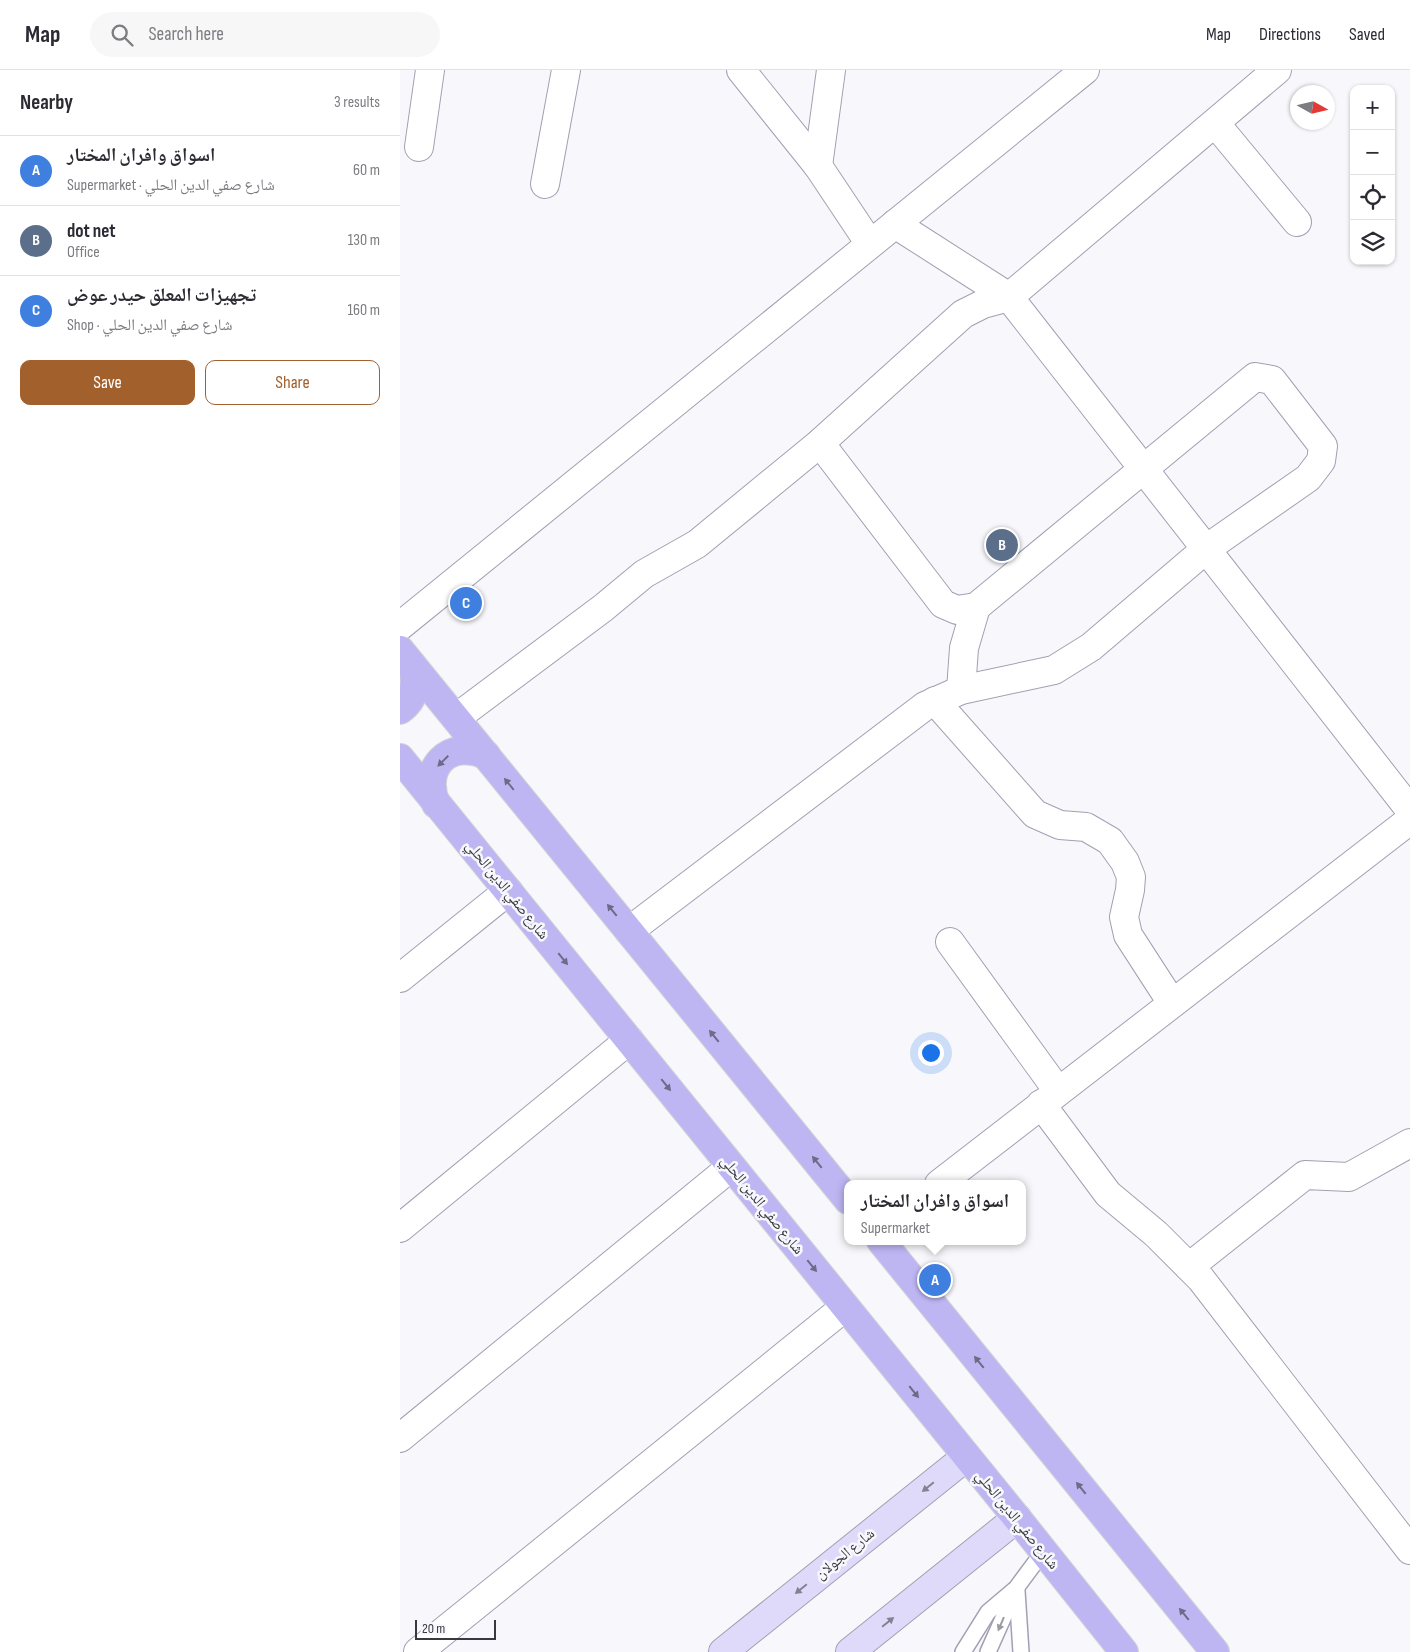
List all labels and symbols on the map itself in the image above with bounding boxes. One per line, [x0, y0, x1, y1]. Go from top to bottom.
north arrow [1290, 85, 1335, 130]
pin: B [986, 526, 1018, 564]
pin: C [450, 584, 482, 622]
one-way arrow [437, 755, 449, 767]
one-way arrow [504, 777, 515, 790]
street label: شارع صفي الدين الحلي [460, 837, 553, 945]
one-way arrow [606, 904, 617, 917]
one-way arrow [558, 952, 569, 965]
one-way arrow [709, 1030, 720, 1043]
your location [918, 1040, 944, 1066]
one-way arrow [660, 1079, 671, 1092]
street label: شارع صفي الدين الحلي [715, 1152, 808, 1260]
one-way arrow [811, 1156, 822, 1169]
one-way arrow [806, 1259, 817, 1272]
pin: A [919, 1261, 951, 1299]
one-way arrow [973, 1356, 984, 1369]
one-way arrow [909, 1386, 920, 1399]
street label: شارع صفي الدين الحلي [970, 1467, 1063, 1575]
one-way arrow [922, 1482, 935, 1493]
one-way arrow [1076, 1482, 1087, 1495]
street label: شارع الجولان [811, 1524, 879, 1584]
one-way arrow [795, 1583, 808, 1594]
one-way arrow [1178, 1608, 1189, 1621]
one-way arrow [881, 1616, 894, 1627]
one-way arrow [996, 1616, 1004, 1631]
scale bar [415, 1617, 496, 1640]

